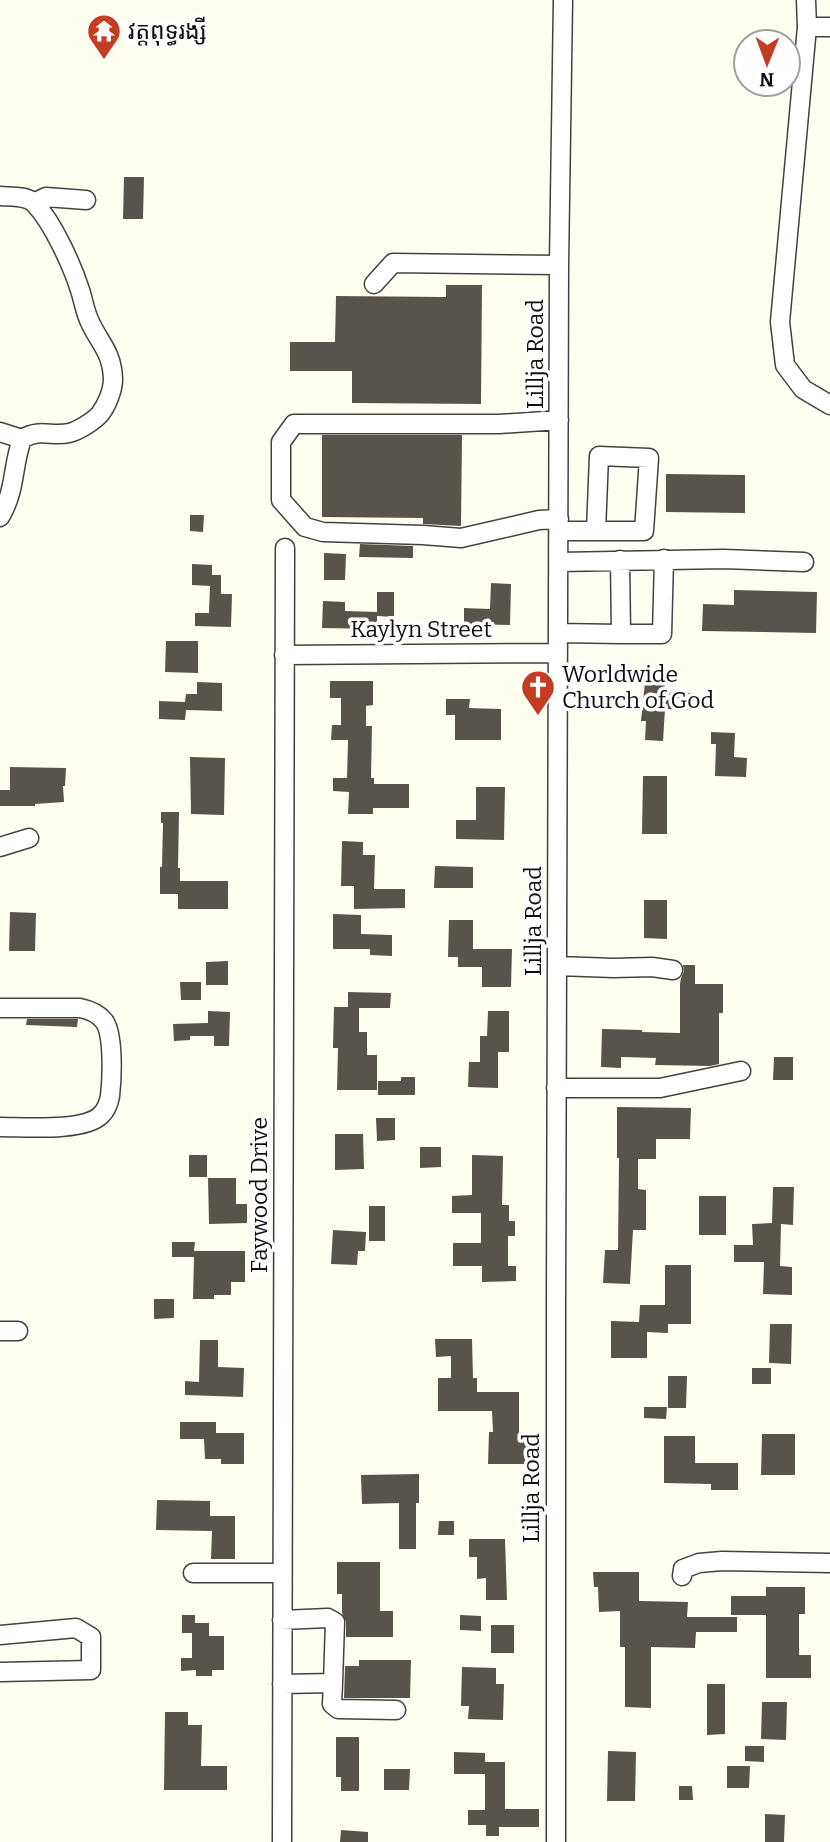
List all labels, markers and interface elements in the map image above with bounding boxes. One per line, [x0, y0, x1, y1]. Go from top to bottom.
temple icon: វត្តពុទ្ធរង្សី [85, 12, 123, 61]
place label: វត្តពុទ្ធរង្សី [128, 16, 207, 46]
north arrow [732, 28, 802, 98]
text: N [759, 68, 774, 91]
street label: Lillja Road [521, 299, 549, 409]
street label: Kaylyn Street [350, 615, 492, 643]
place label: Worldwide Church of God [562, 660, 715, 714]
church icon: Worldwide Church of God [519, 668, 557, 717]
street label: Lillja Road [519, 866, 547, 976]
street label: Faywood Drive [245, 1117, 273, 1273]
street label: Lillja Road [517, 1433, 545, 1543]

